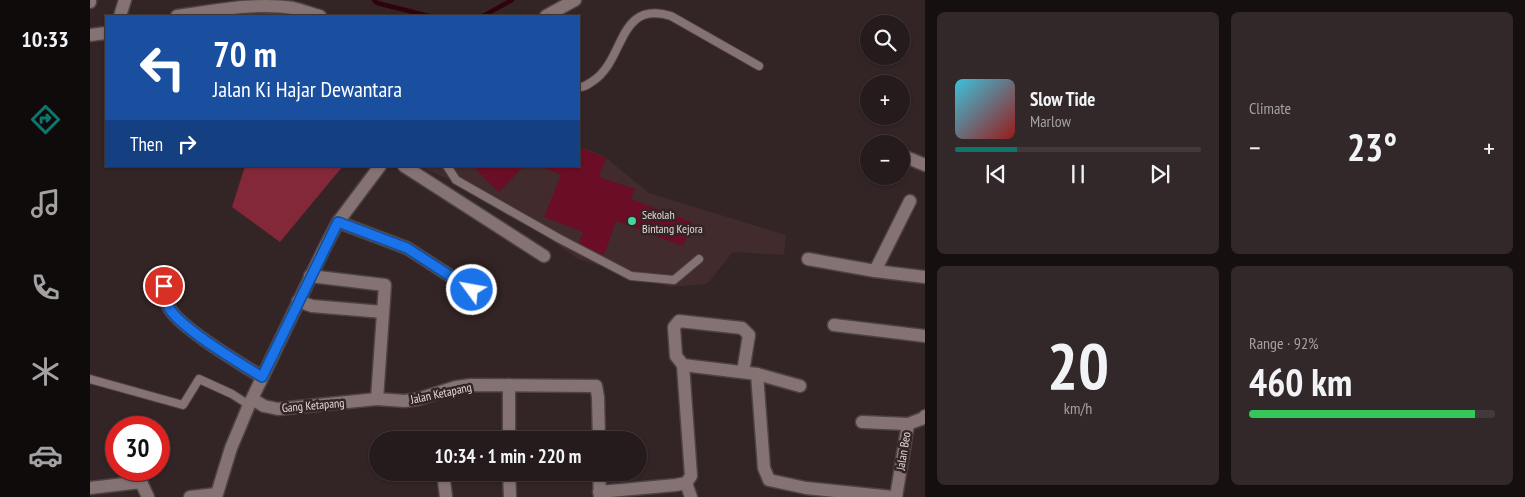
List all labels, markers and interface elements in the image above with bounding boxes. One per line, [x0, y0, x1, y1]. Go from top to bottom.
map controls [860, 15, 910, 185]
button: search [860, 15, 910, 65]
text: 10:33 [21, 25, 69, 53]
text: 70 m [213, 31, 277, 77]
icon: left [130, 35, 195, 100]
text: Jalan Ki Hajar Dewantara [213, 75, 402, 103]
button: + [860, 75, 910, 125]
text: Slow Tide [1030, 87, 1095, 111]
text: Climate [1249, 98, 1291, 118]
icon: directions [28, 102, 63, 137]
text: Marlow [1030, 111, 1071, 131]
text: 23° [1347, 122, 1397, 171]
text: − [1249, 129, 1261, 166]
text: + [1483, 129, 1495, 166]
icon: right [173, 130, 201, 158]
text: Then [130, 132, 163, 156]
button: − [860, 135, 910, 185]
icon: previous [982, 160, 1010, 188]
icon: pause [1064, 160, 1092, 188]
icon: next [1146, 160, 1174, 188]
icon: music [28, 186, 63, 221]
place label: Sekolah Bintang Kejora [642, 207, 703, 236]
marker: Sekolah Bintang Kejora [626, 215, 638, 227]
position arrow [445, 263, 497, 315]
pin [143, 265, 185, 307]
icon: phone [28, 270, 63, 305]
icon: arrive [150, 272, 178, 300]
text: 20 [1047, 323, 1109, 407]
text: Range · 92% [1249, 333, 1318, 353]
icon: climate [28, 354, 63, 389]
text: 460 km [1249, 357, 1352, 406]
street label: Jalan Ketapang [408, 379, 473, 407]
street label: Gang Ketapang [281, 395, 345, 415]
text: km/h [1064, 398, 1092, 418]
speed limit sign: 30 [105, 416, 170, 481]
street label: Jalan Beo [892, 431, 913, 472]
icon: car [28, 438, 63, 473]
text: 10:34 · 1 min · 220 m [435, 444, 581, 468]

